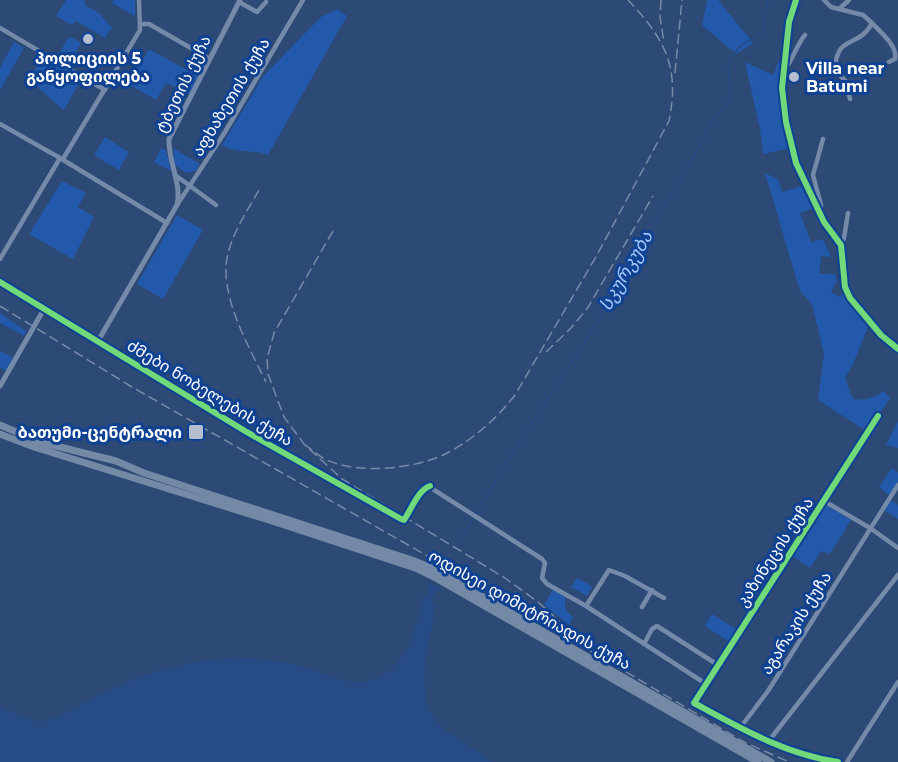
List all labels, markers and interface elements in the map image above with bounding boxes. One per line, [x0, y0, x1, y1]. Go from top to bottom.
marker: პოლიციის 5 განყოფილება [81, 32, 95, 46]
street label: ტბეთის ქუჩა [151, 32, 215, 136]
street label: აფხაზეთის ქუჩა [188, 35, 274, 159]
place label: პოლიციის 5 განყოფილება [26, 49, 150, 87]
place label: Villa near Batumi [805, 59, 885, 96]
marker: Villa near Batumi [787, 70, 801, 84]
water label: სკურკუბა [594, 227, 658, 315]
street label: ძმები ნობელების ქუჩა [123, 336, 296, 451]
place label: ბათუმი-ცენტრალი [18, 423, 182, 443]
marker: ბათუმი-ცენტრალი [187, 423, 205, 441]
street label: კაზინეცის ქუჩა [733, 494, 817, 610]
street label: ოდისეი დიმიტრიადის ქუჩა [425, 546, 634, 674]
street label: აგარაკის ქუჩა [757, 568, 835, 678]

